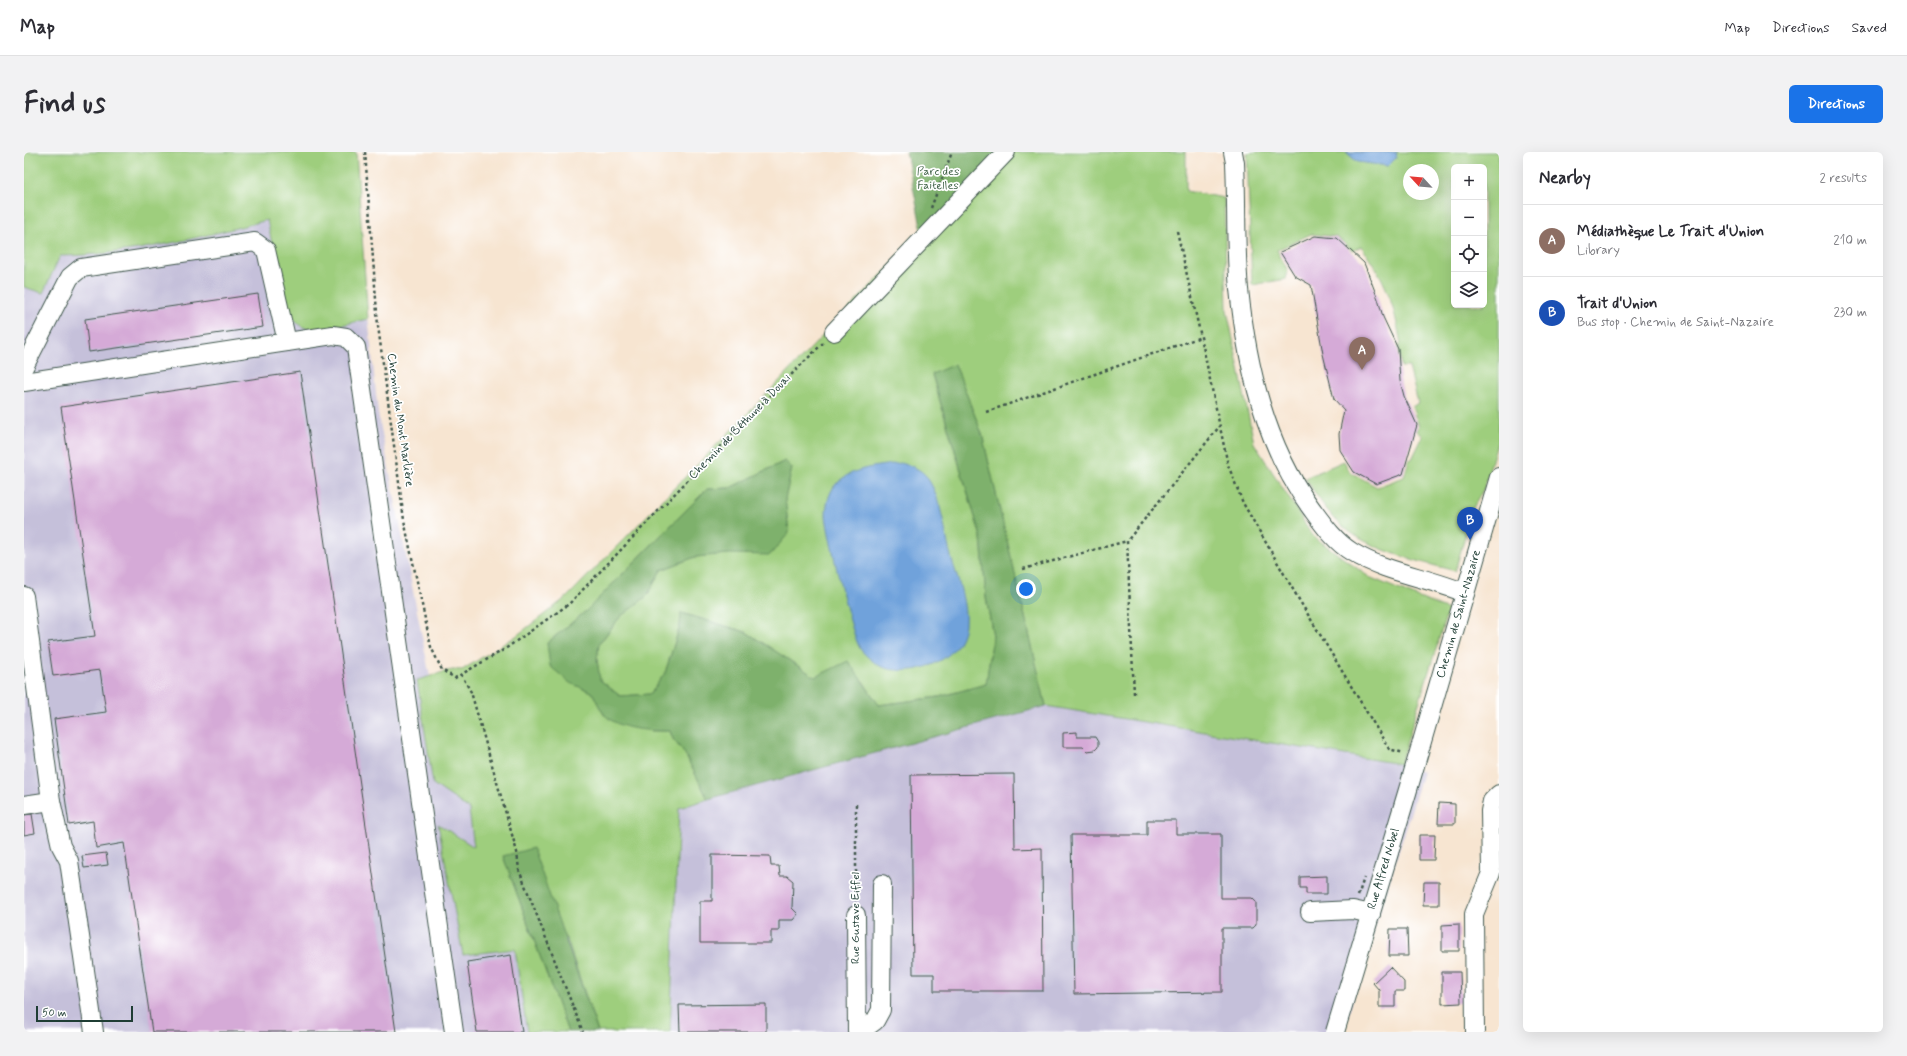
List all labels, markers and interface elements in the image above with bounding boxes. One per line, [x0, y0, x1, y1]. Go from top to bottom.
text: Map [20, 15, 55, 40]
text: Map [1724, 19, 1750, 37]
text: Directions [1772, 19, 1830, 37]
text: Saved [1852, 19, 1887, 37]
button: Directions [1789, 85, 1883, 123]
text: Find us [24, 86, 105, 123]
park label: Parc des Faitelles [917, 164, 959, 194]
north arrow [1403, 164, 1439, 200]
map controls [1451, 164, 1487, 308]
button: + [1451, 164, 1487, 200]
text: Nearby [1539, 167, 1591, 189]
text: 2 results [1820, 170, 1867, 187]
button: − [1451, 200, 1487, 236]
text: Médiathèque Le Trait d'Union [1577, 222, 1764, 242]
text: A [1548, 232, 1556, 249]
text: 210 m [1833, 232, 1867, 249]
button: locate [1451, 236, 1487, 272]
text: Library [1577, 242, 1620, 259]
button: layers [1451, 272, 1487, 308]
text: Trait d'Union [1577, 294, 1657, 314]
text: B [1548, 304, 1556, 321]
text: 230 m [1833, 304, 1867, 321]
text: Bus stop · Chemin de Saint-Nazaire [1577, 314, 1774, 331]
pin: A [1349, 337, 1375, 370]
street label: Chemin du Mont Marlière [383, 352, 417, 488]
street label: Chemin de Béthune à Douai [685, 370, 795, 483]
pin: B [1457, 507, 1483, 540]
street label: Chemin de Saint-Nazaire [1433, 548, 1485, 680]
your location [1016, 579, 1036, 599]
street label: Rue Alfred Nobel [1364, 826, 1404, 911]
street label: Rue Gustave Eiffel [848, 872, 864, 964]
scale bar [36, 1004, 133, 1023]
text: 50 m [42, 1006, 67, 1020]

